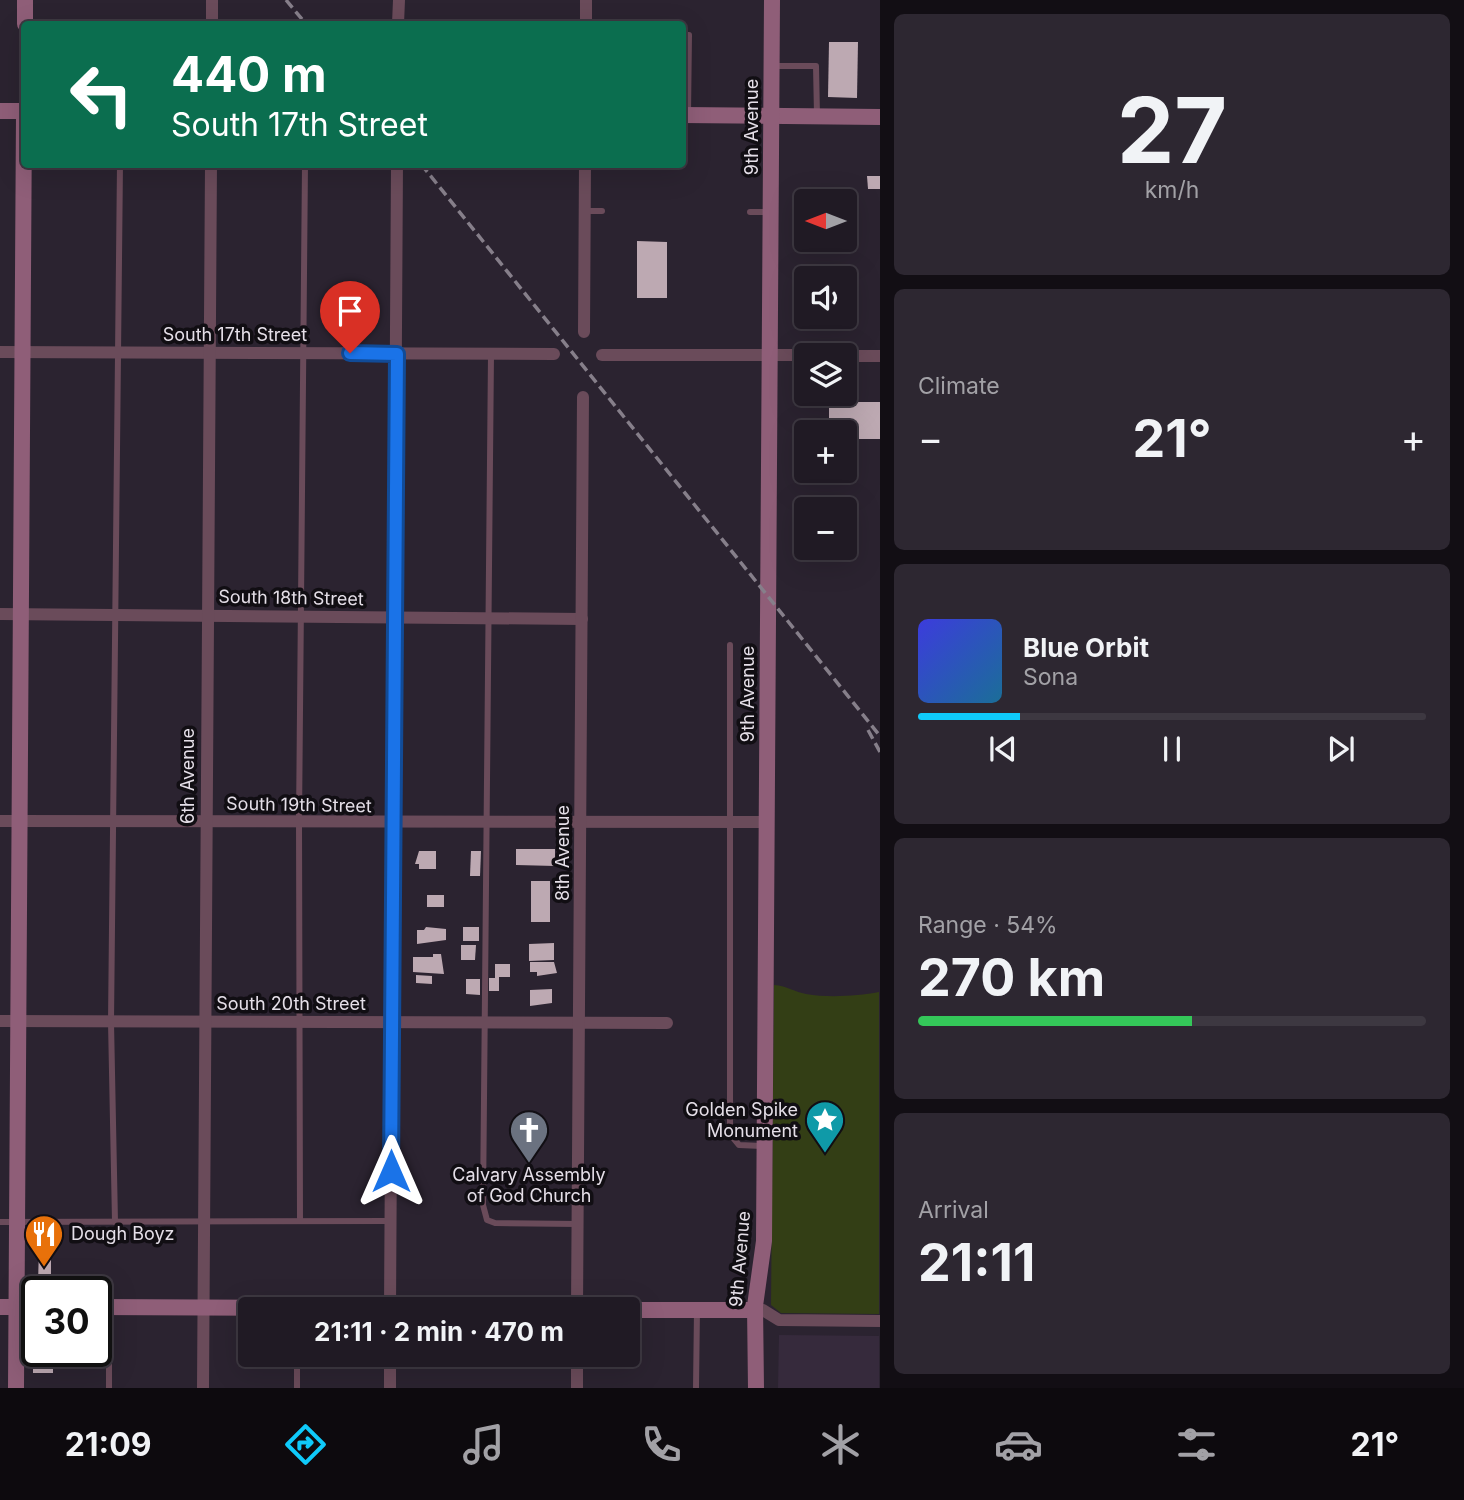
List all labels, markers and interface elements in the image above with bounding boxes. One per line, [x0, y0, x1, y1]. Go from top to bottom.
text: 440 m [171, 45, 327, 104]
icon: left [56, 49, 147, 140]
text: 27 [1117, 75, 1227, 185]
street label: 9th Avenue [741, 79, 762, 175]
text: South 17th Street [171, 105, 428, 144]
text: km/h [1145, 176, 1199, 204]
north arrow [794, 189, 858, 252]
map controls [794, 189, 857, 560]
button: sound [794, 266, 857, 329]
pin [320, 281, 380, 353]
icon: arrive [331, 292, 369, 330]
street label: South 17th Street [163, 324, 307, 345]
button: layers [794, 343, 857, 406]
text: Climate [918, 372, 1000, 400]
text: 21° [1132, 407, 1212, 470]
text: − [918, 415, 943, 461]
text: + [1401, 415, 1426, 461]
button: + [794, 420, 857, 483]
button: − [794, 497, 857, 560]
street label: South 18th Street [218, 586, 364, 609]
text: Blue Orbit [1023, 632, 1149, 663]
street label: 9th Avenue [737, 646, 758, 742]
text: Sona [1023, 663, 1078, 691]
street label: 6th Avenue [177, 728, 198, 824]
icon: previous [984, 730, 1022, 768]
icon: pause [1153, 730, 1191, 768]
icon: next [1322, 730, 1360, 768]
street label: South 19th Street [226, 793, 372, 816]
street label: 8th Avenue [552, 805, 573, 901]
text: Range · 54% [918, 911, 1058, 939]
text: 270 km [918, 946, 1105, 1009]
street label: South 20th Street [216, 993, 366, 1014]
place label: Golden Spike Monument [685, 1099, 798, 1141]
place icon: Golden Spike Monument [804, 1099, 846, 1154]
church icon: Calvary Assembly of God Church [508, 1109, 550, 1164]
position arrow [354, 1134, 428, 1208]
place label: Calvary Assembly of God Church [452, 1164, 606, 1206]
text: Arrival [918, 1196, 989, 1224]
street label: 9th Avenue [725, 1210, 754, 1308]
restaurant icon: Dough Boyz [23, 1213, 65, 1268]
place label: Dough Boyz [71, 1223, 174, 1244]
text: 21:11 [918, 1231, 1035, 1294]
speed limit sign: 30 [21, 1276, 112, 1367]
text: 21:11 · 2 min · 470 m [314, 1316, 564, 1347]
icon: directions [281, 1420, 330, 1469]
icon: music [459, 1420, 508, 1469]
icon: phone [637, 1420, 686, 1469]
icon: climate [816, 1420, 865, 1469]
icon: car [994, 1420, 1043, 1469]
icon: filters [1172, 1420, 1221, 1469]
text: 21:09 [65, 1425, 152, 1464]
text: 21° [1351, 1425, 1399, 1464]

